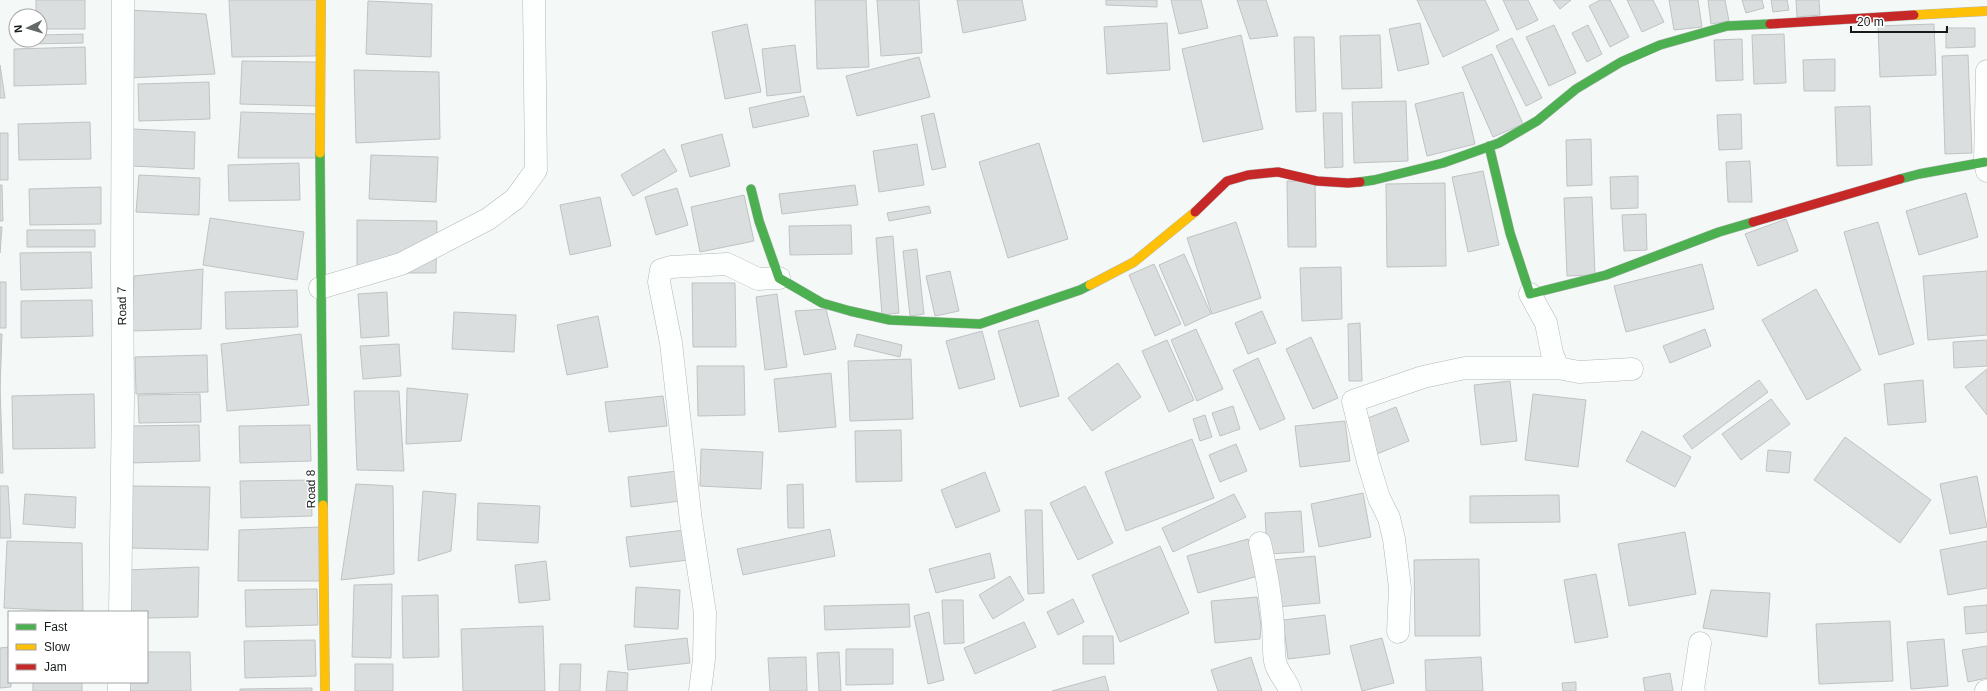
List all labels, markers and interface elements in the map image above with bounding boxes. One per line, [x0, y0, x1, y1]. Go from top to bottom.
north arrow [8, 8, 48, 48]
scale bar [1851, 8, 1947, 34]
text: 20 m [1857, 15, 1884, 29]
text: N [12, 24, 24, 33]
street label: Road 7 [115, 286, 129, 325]
street label: Road 8 [304, 469, 318, 508]
legend [8, 611, 148, 683]
text: Fast [44, 620, 68, 634]
text: Slow [44, 640, 70, 654]
text: Jam [44, 660, 67, 674]

